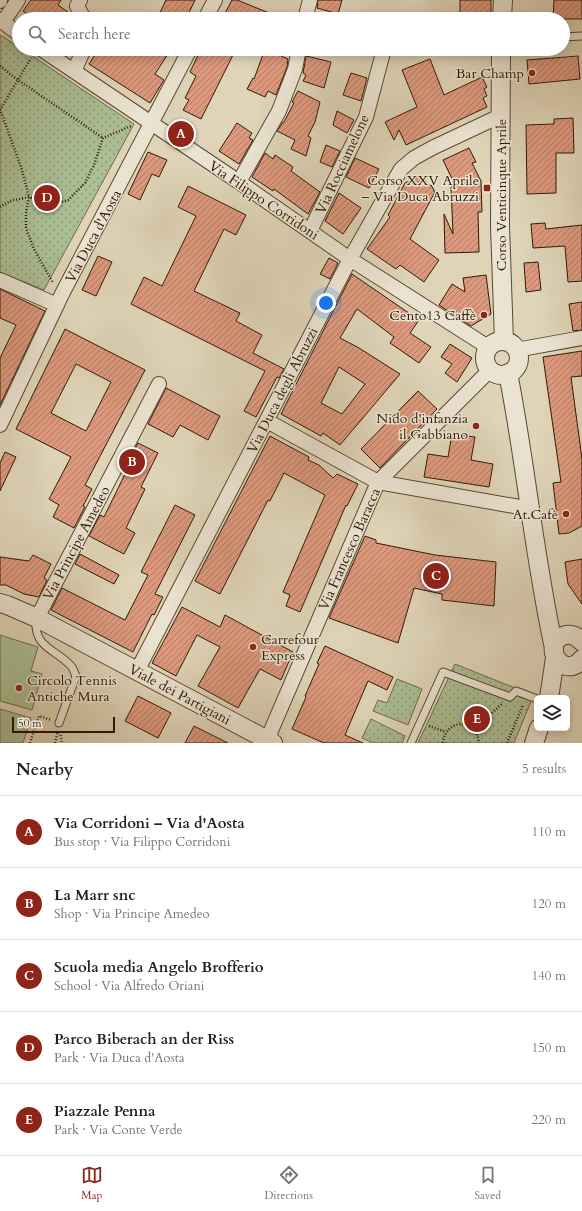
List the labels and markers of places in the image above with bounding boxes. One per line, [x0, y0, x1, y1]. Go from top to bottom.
place label: Bar Champ [456, 64, 524, 83]
marker: Bar Champ [527, 68, 537, 78]
pin: A [168, 119, 194, 149]
place label: Corso XXV Aprile – Via Duca Abruzzi [362, 171, 479, 206]
pin: D [34, 183, 60, 213]
marker: Corso XXV Aprile – Via Duca Abruzzi [482, 183, 492, 193]
place label: Cento13 Caffè [389, 306, 476, 325]
marker: Cento13 Caffè [479, 310, 489, 320]
place label: Nido d'infanzia il Gabbiano [376, 409, 468, 444]
marker: Nido d'infanzia il Gabbiano [471, 421, 481, 431]
pin: B [119, 447, 145, 477]
place label: At.Cafè [513, 505, 558, 524]
marker: At.Cafè [561, 509, 571, 519]
pin: C [423, 561, 449, 591]
place label: Carrefour Express [261, 630, 320, 665]
marker: Carrefour Express [248, 642, 258, 652]
place label: Circolo Tennis Antiche Mura [27, 671, 117, 706]
marker: Circolo Tennis Antiche Mura [14, 683, 24, 693]
pin: E [464, 704, 490, 734]

